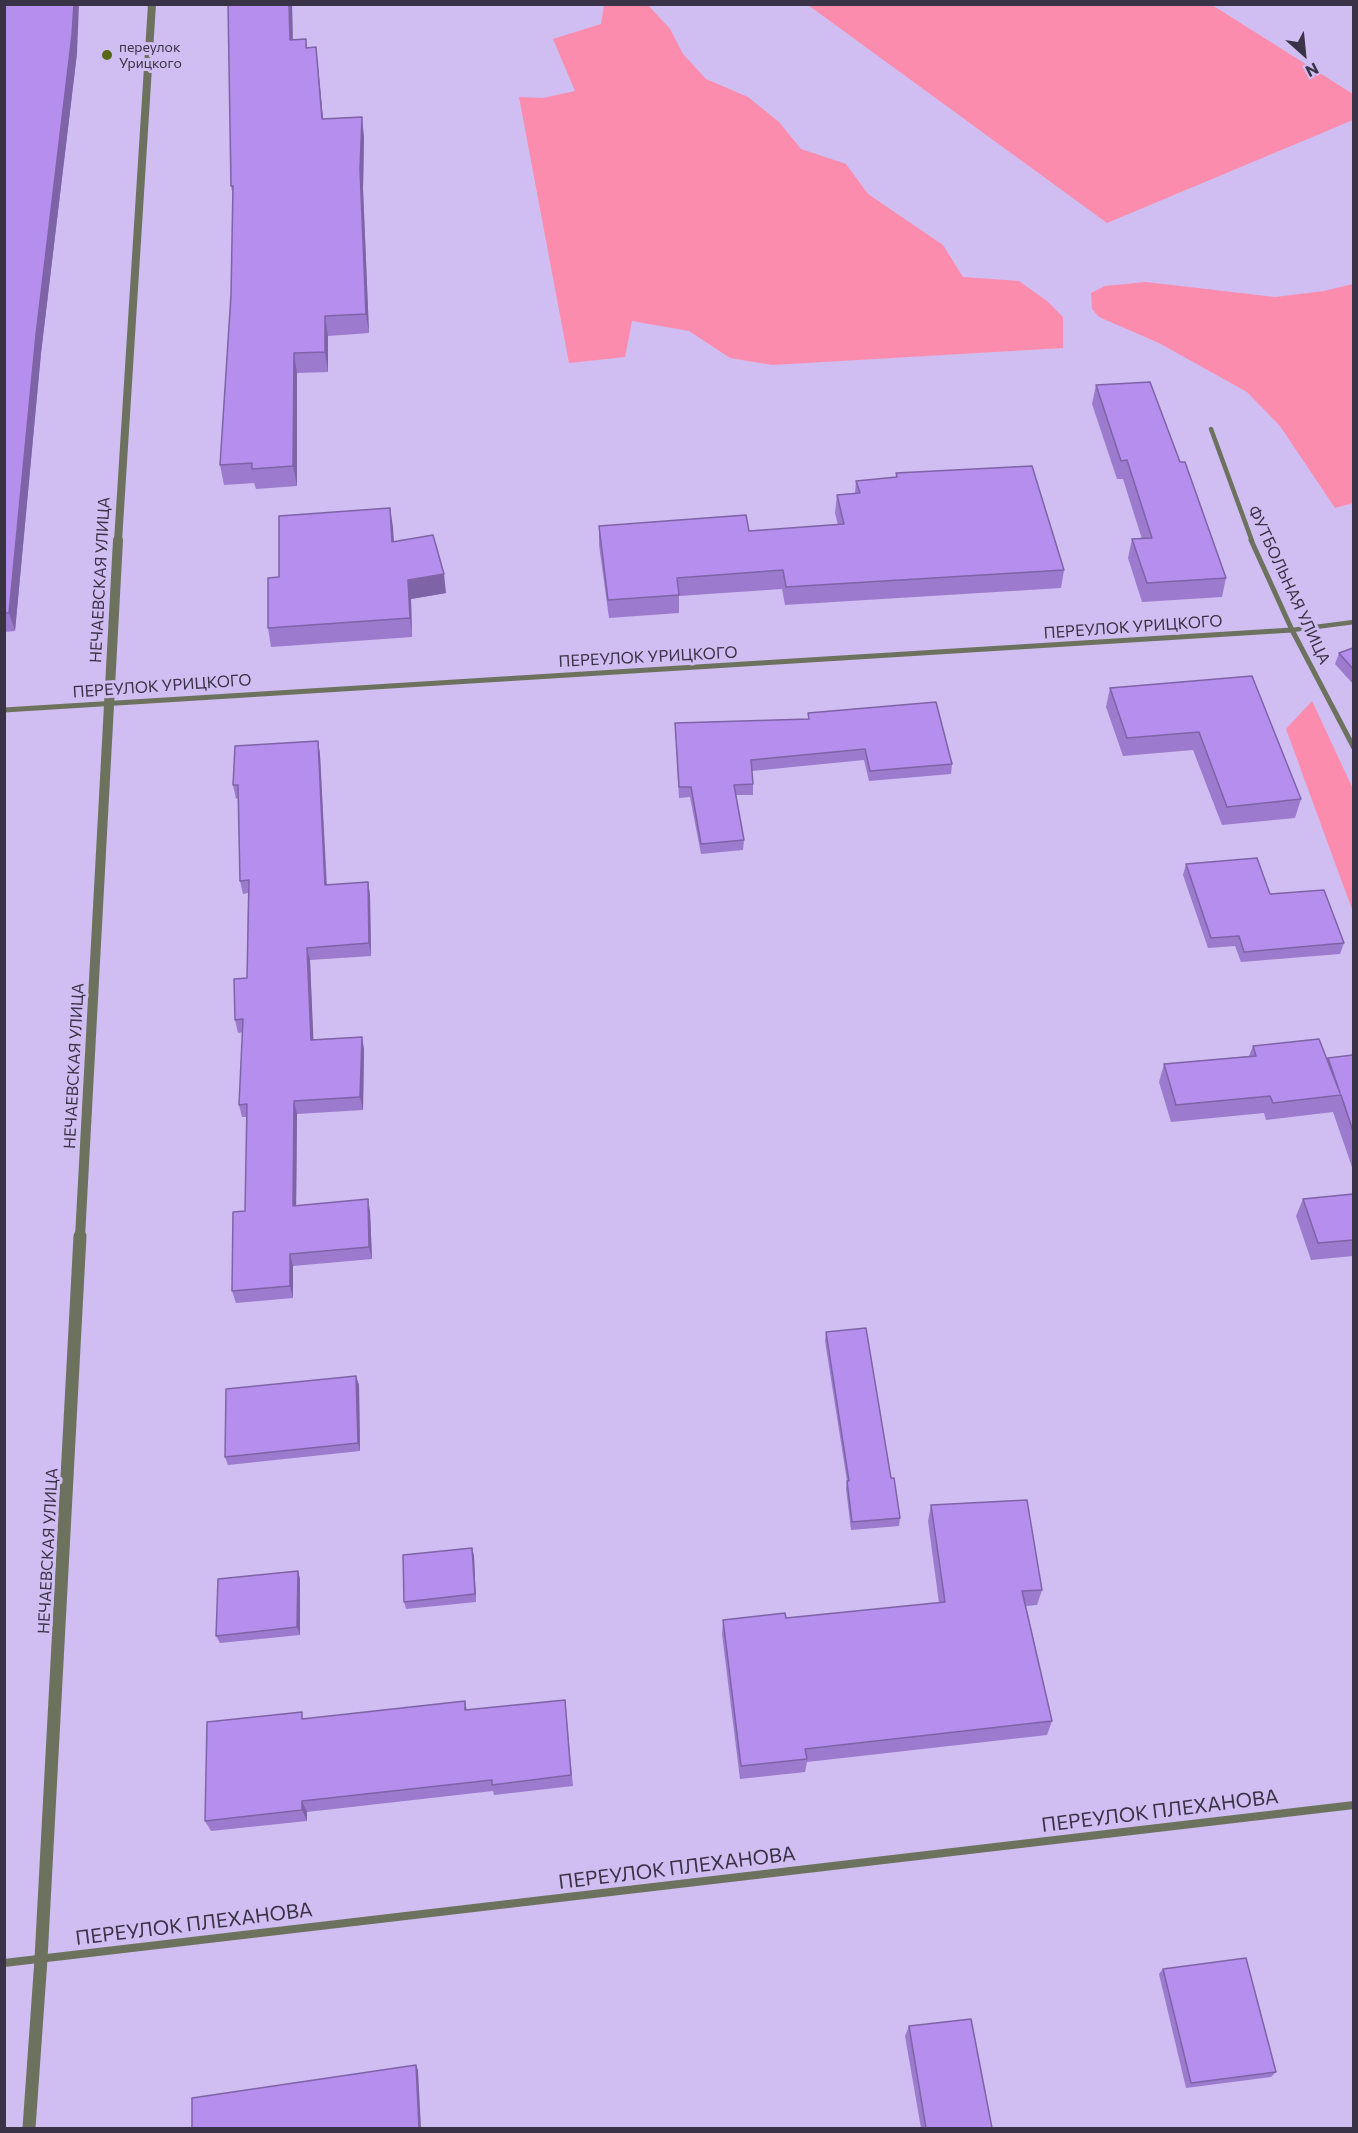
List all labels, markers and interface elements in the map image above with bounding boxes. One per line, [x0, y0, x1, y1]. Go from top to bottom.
north arrow [1274, 24, 1334, 84]
place label: переулок Урицкого [119, 39, 182, 72]
marker: переулок Урицкого [100, 48, 114, 62]
text: N [1303, 59, 1322, 82]
street label: НЕЧАЕВСКАЯ УЛИЦА [86, 496, 114, 664]
street label: ФУТБОЛЬНАЯ УЛИЦА [1244, 503, 1334, 667]
street label: ПЕРЕУЛОК УРИЦКОГО [1043, 611, 1223, 643]
street label: ПЕРЕУЛОК УРИЦКОГО [558, 643, 738, 671]
street label: ПЕРЕУЛОК УРИЦКОГО [72, 670, 252, 702]
street label: НЕЧАЕВСКАЯ УЛИЦА [60, 982, 88, 1150]
street label: НЕЧАЕВСКАЯ УЛИЦА [34, 1467, 62, 1635]
street label: ПЕРЕУЛОК ПЛЕХАНОВА [1040, 1785, 1280, 1837]
street label: ПЕРЕУЛОК ПЛЕХАНОВА [557, 1842, 797, 1894]
street label: ПЕРЕУЛОК ПЛЕХАНОВА [74, 1898, 314, 1950]

